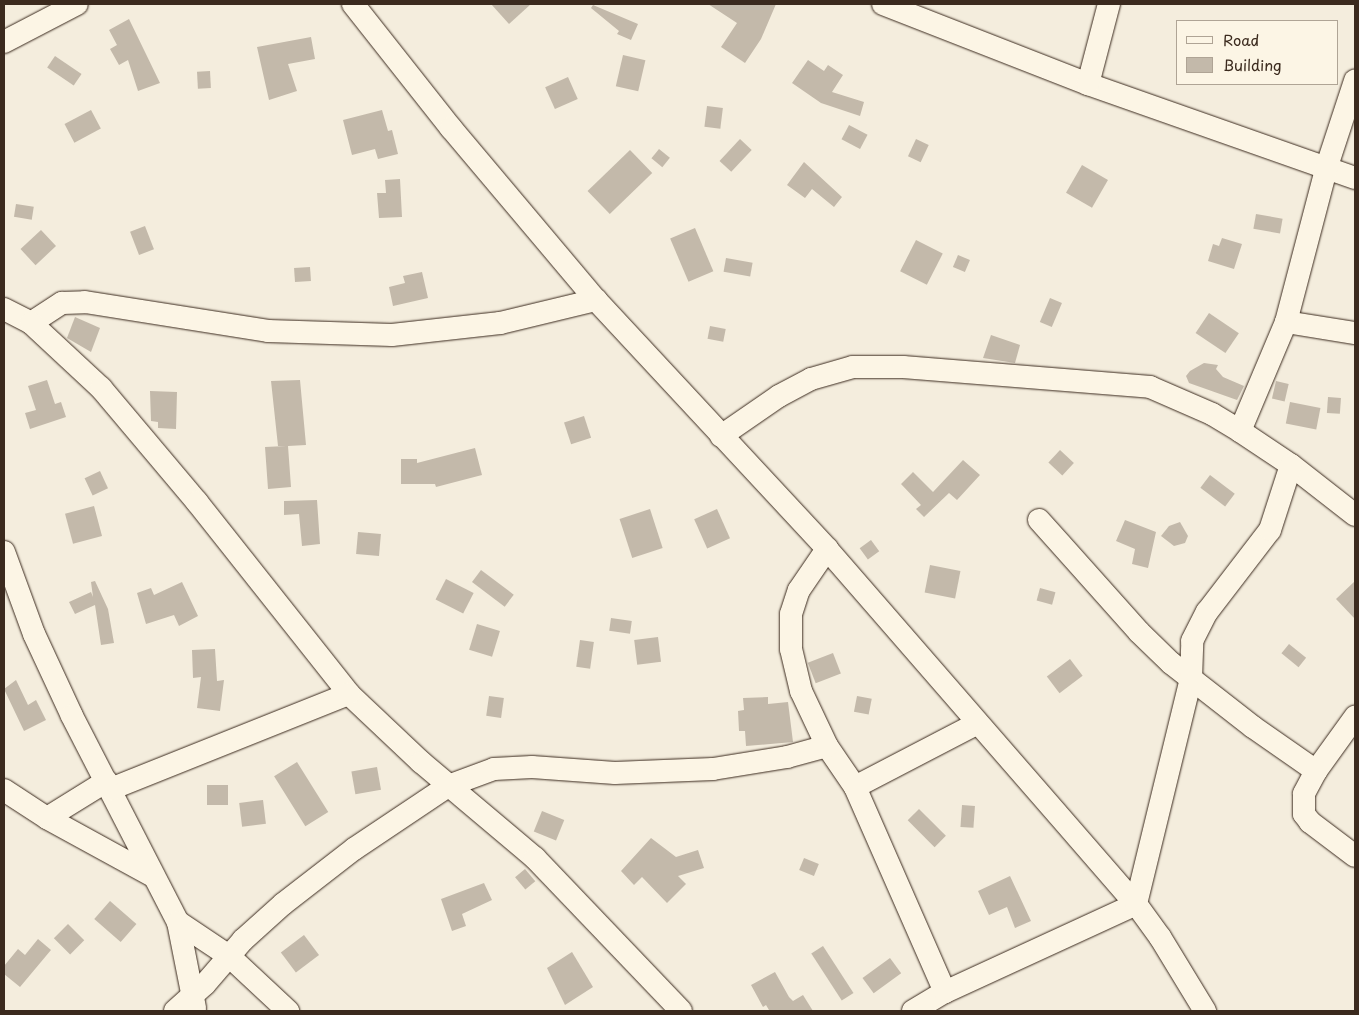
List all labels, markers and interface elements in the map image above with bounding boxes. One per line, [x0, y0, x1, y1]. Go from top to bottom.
legend [1176, 20, 1339, 85]
text: Road [1223, 28, 1259, 51]
text: Building [1223, 53, 1282, 76]

